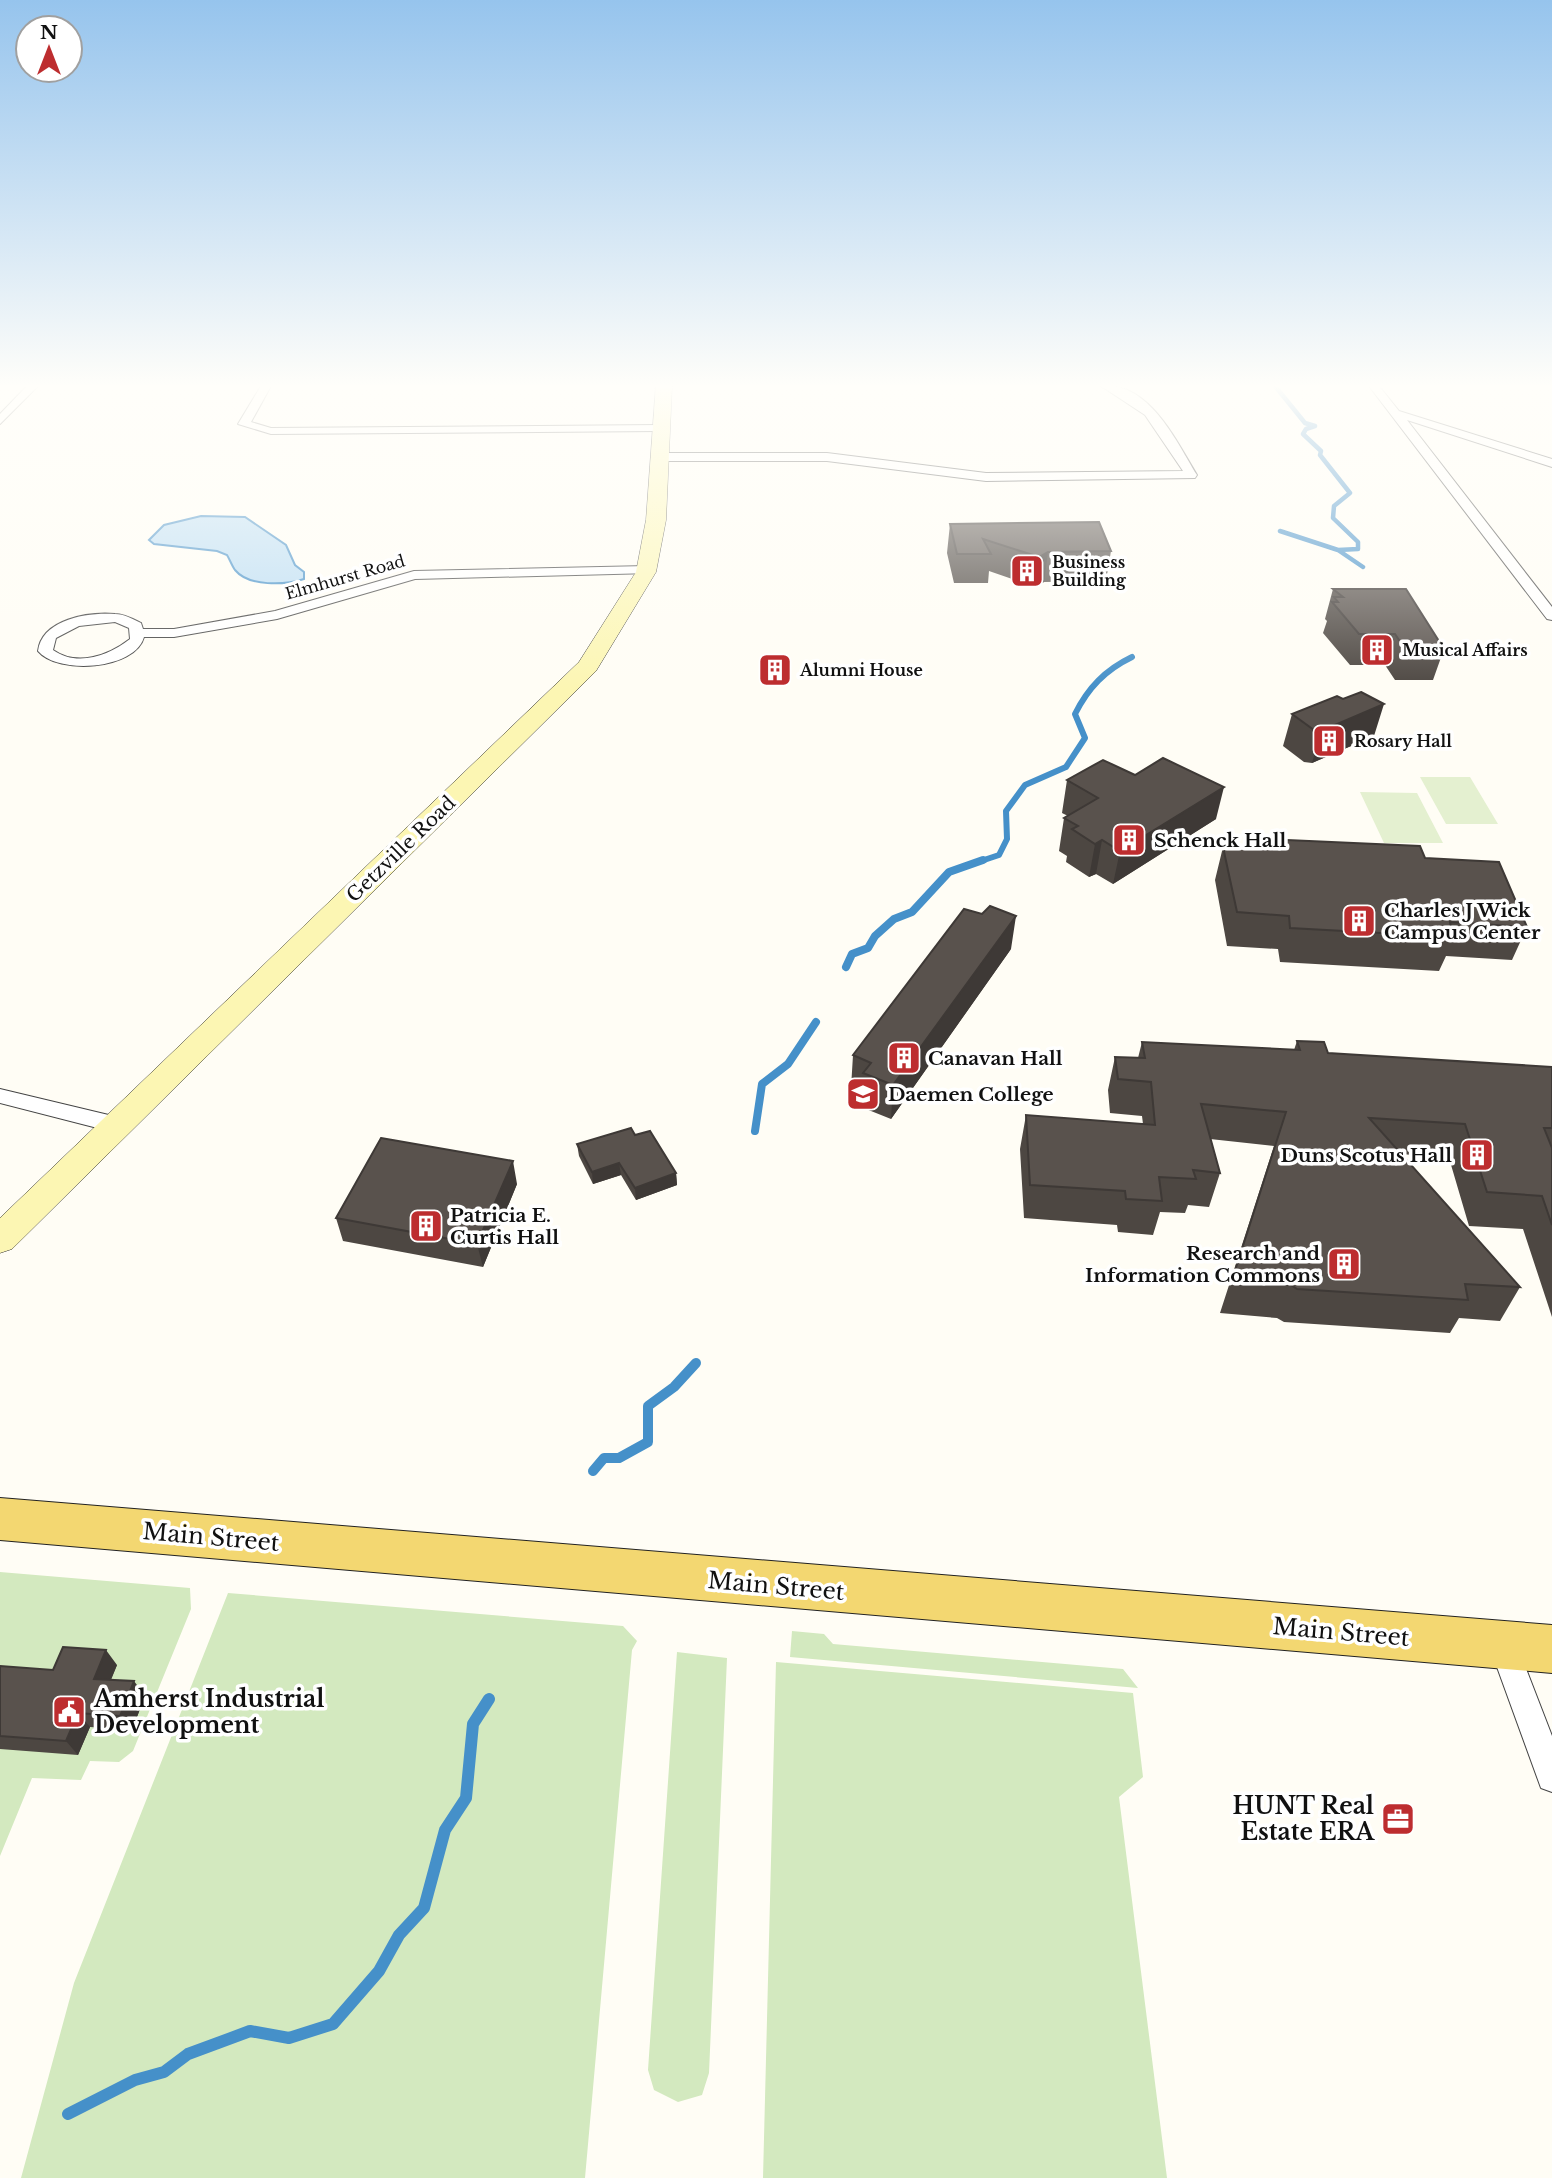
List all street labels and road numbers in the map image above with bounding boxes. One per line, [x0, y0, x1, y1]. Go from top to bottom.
street label: Elmhurst Road [283, 550, 407, 604]
street label: Getzville Road [342, 791, 460, 907]
street label: Main Street [141, 1517, 281, 1557]
street label: Main Street [706, 1566, 846, 1606]
street label: Main Street [1271, 1612, 1411, 1652]

